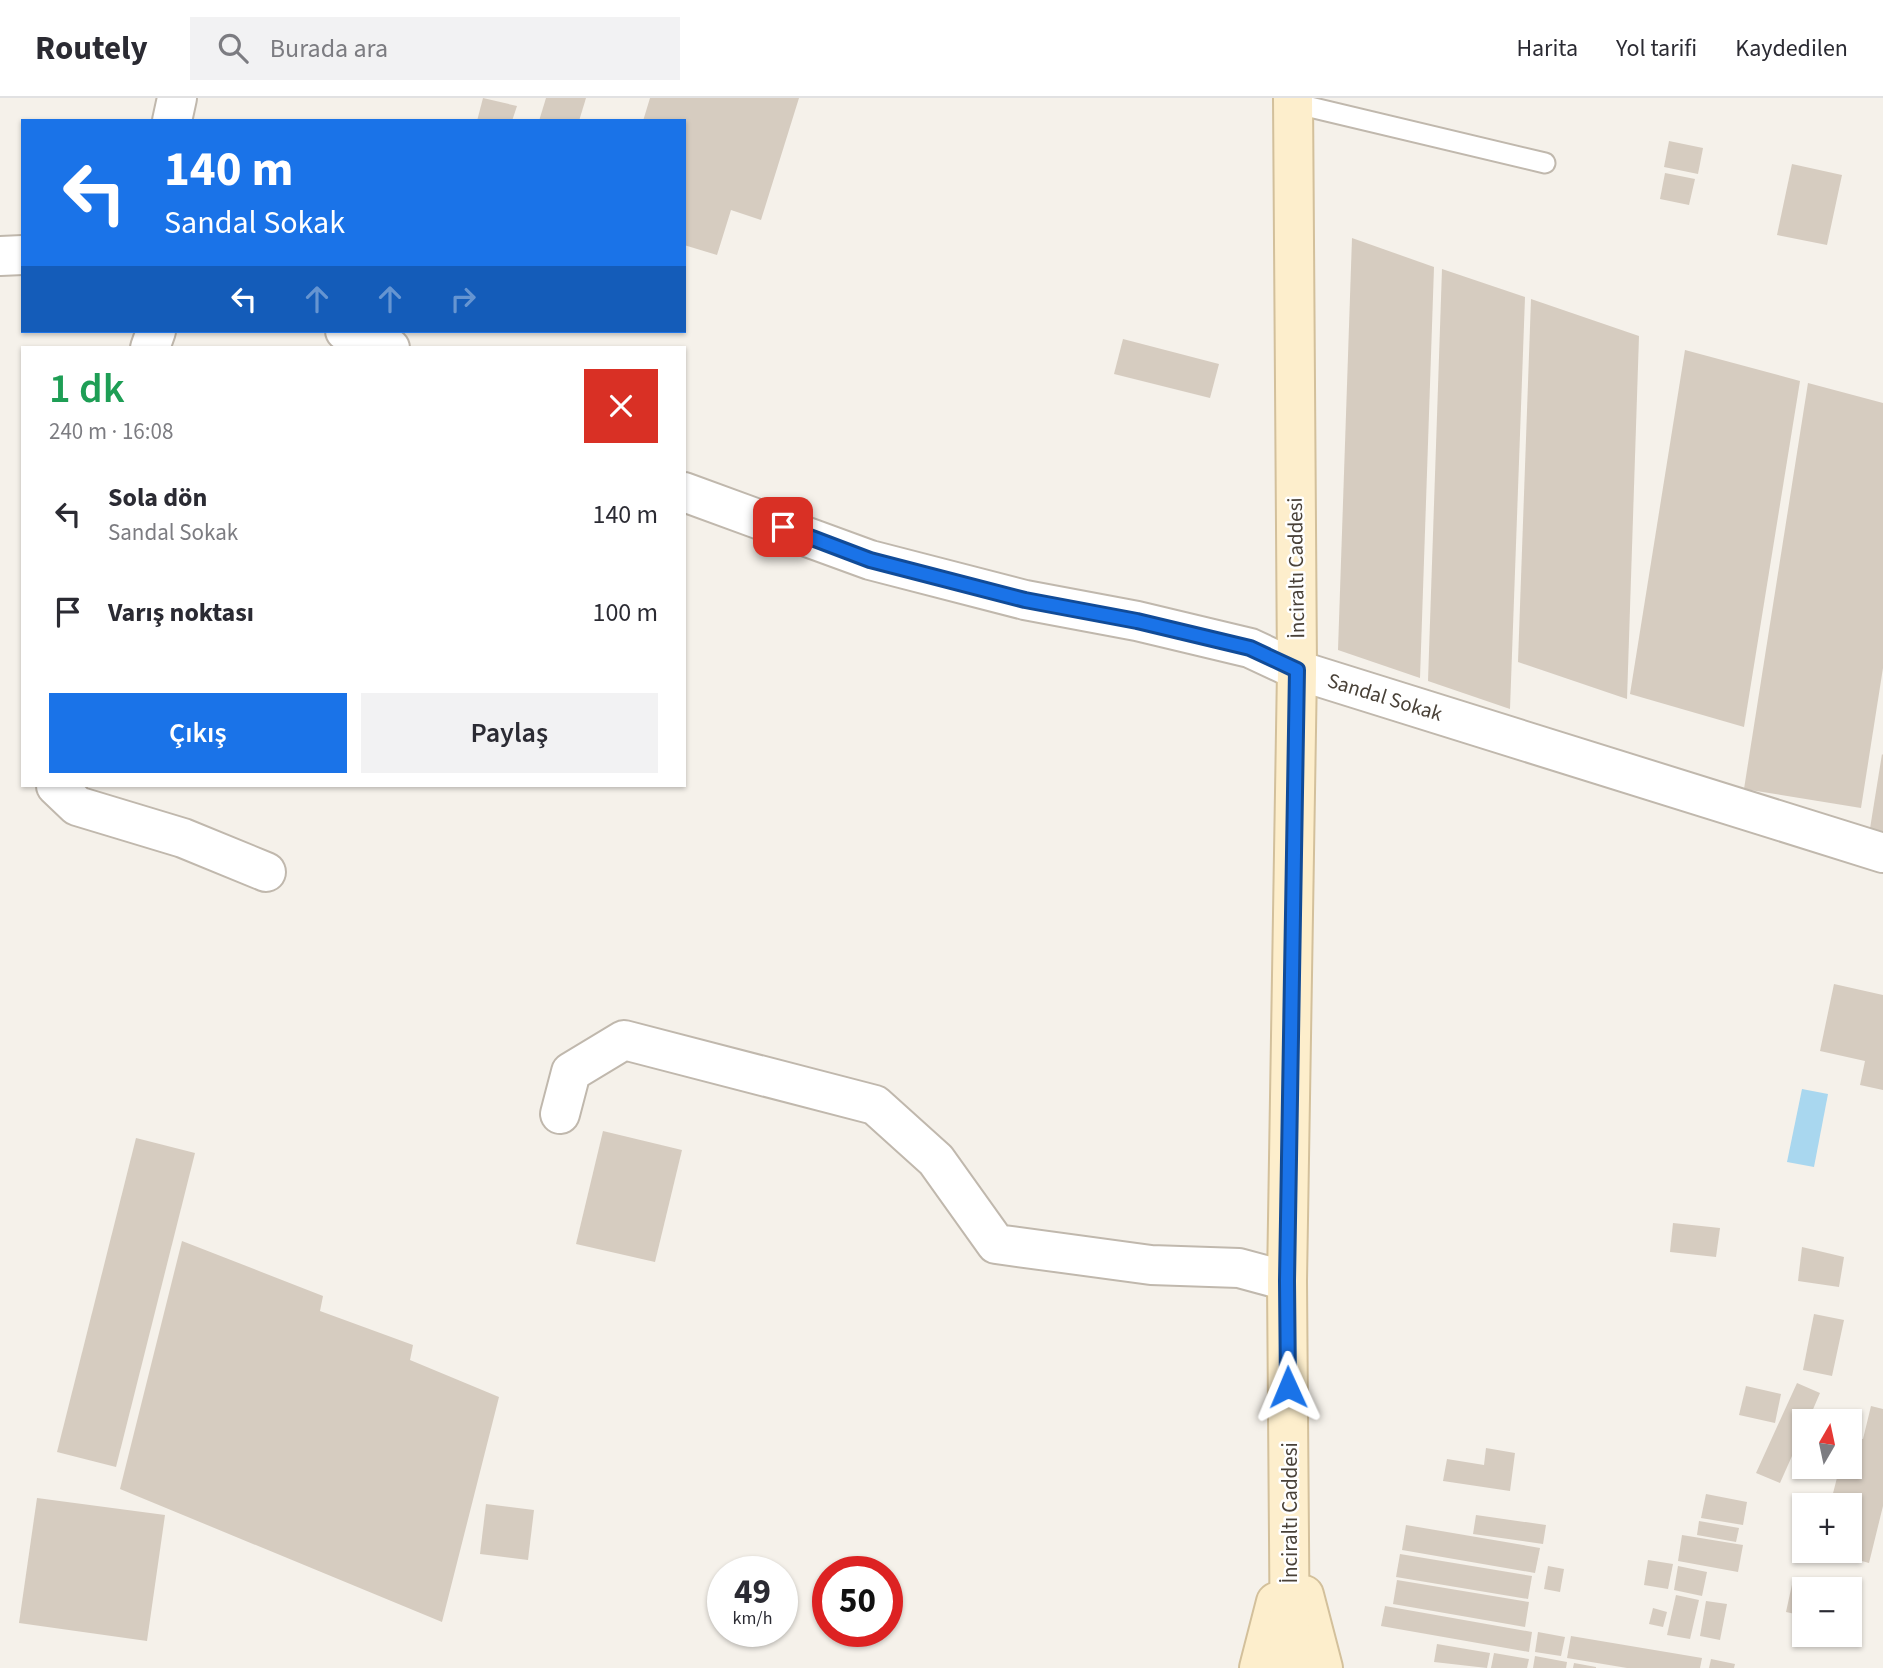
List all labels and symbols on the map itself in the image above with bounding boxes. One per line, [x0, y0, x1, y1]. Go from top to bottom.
pin [753, 497, 813, 557]
street label: İnciraltı Caddesi [1280, 497, 1312, 639]
street label: Sandal Sokak [1324, 665, 1447, 729]
position arrow [1251, 1350, 1325, 1424]
north arrow [1792, 1409, 1862, 1479]
street label: İnciraltı Caddesi [1275, 1442, 1305, 1584]
speed limit sign: 50 [812, 1556, 903, 1647]

